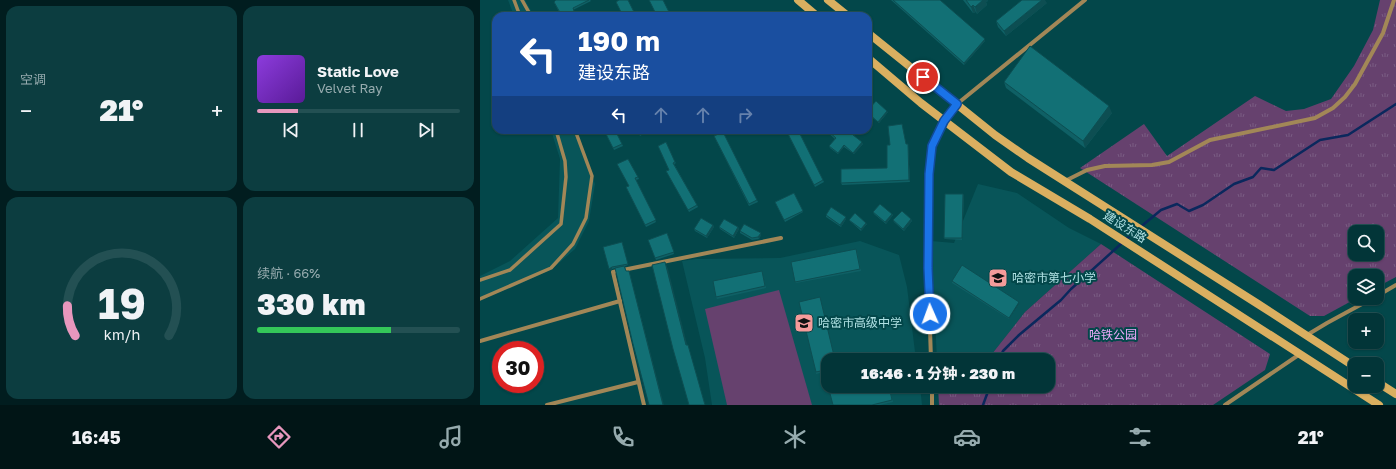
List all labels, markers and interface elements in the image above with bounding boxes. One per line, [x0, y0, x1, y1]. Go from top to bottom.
text: 190 m [578, 24, 660, 57]
icon: left [512, 28, 564, 80]
pin [906, 60, 940, 94]
text: 建设东路 [578, 61, 650, 83]
text: Static Love [317, 62, 399, 80]
icon: arrive [912, 66, 934, 88]
text: 空调 [20, 71, 46, 87]
text: Velvet Ray [317, 80, 382, 96]
text: 21° [99, 92, 144, 128]
text: − [20, 97, 32, 124]
text: + [211, 97, 223, 124]
icon: left [608, 104, 630, 126]
icon: ahead [650, 104, 672, 126]
icon: ahead [692, 104, 714, 126]
icon: right [734, 104, 756, 126]
icon: previous [280, 119, 302, 141]
icon: pause [347, 119, 369, 141]
icon: next [415, 119, 437, 141]
street label: 建设东路 [1101, 207, 1150, 246]
map controls [1348, 225, 1384, 393]
button: search [1348, 225, 1384, 261]
text: 续航 · 66% [257, 265, 320, 281]
school or university icon: 哈密市第七小学 [987, 267, 1009, 289]
button: layers [1348, 269, 1384, 305]
place label: 哈密市第七小学 [1012, 270, 1096, 285]
text: 19 [98, 278, 145, 328]
text: 330 km [257, 286, 366, 322]
position arrow [909, 293, 951, 335]
school or university icon: 哈密市高级中学 [793, 312, 815, 334]
button: + [1348, 313, 1384, 349]
place label: 哈密市高级中学 [818, 315, 902, 330]
text: km/h [103, 325, 140, 342]
park label: 哈铁公园 [1089, 327, 1137, 342]
speed limit sign: 30 [492, 341, 544, 393]
button: − [1348, 357, 1384, 393]
text: 16:46 · 1 分钟 · 230 m [861, 364, 1015, 382]
icon: directions [265, 423, 293, 451]
icon: music [437, 423, 465, 451]
icon: phone [609, 423, 637, 451]
icon: climate [781, 423, 809, 451]
icon: car [953, 423, 981, 451]
icon: filters [1126, 423, 1154, 451]
text: 16:45 [72, 426, 121, 448]
text: 21° [1298, 426, 1324, 448]

